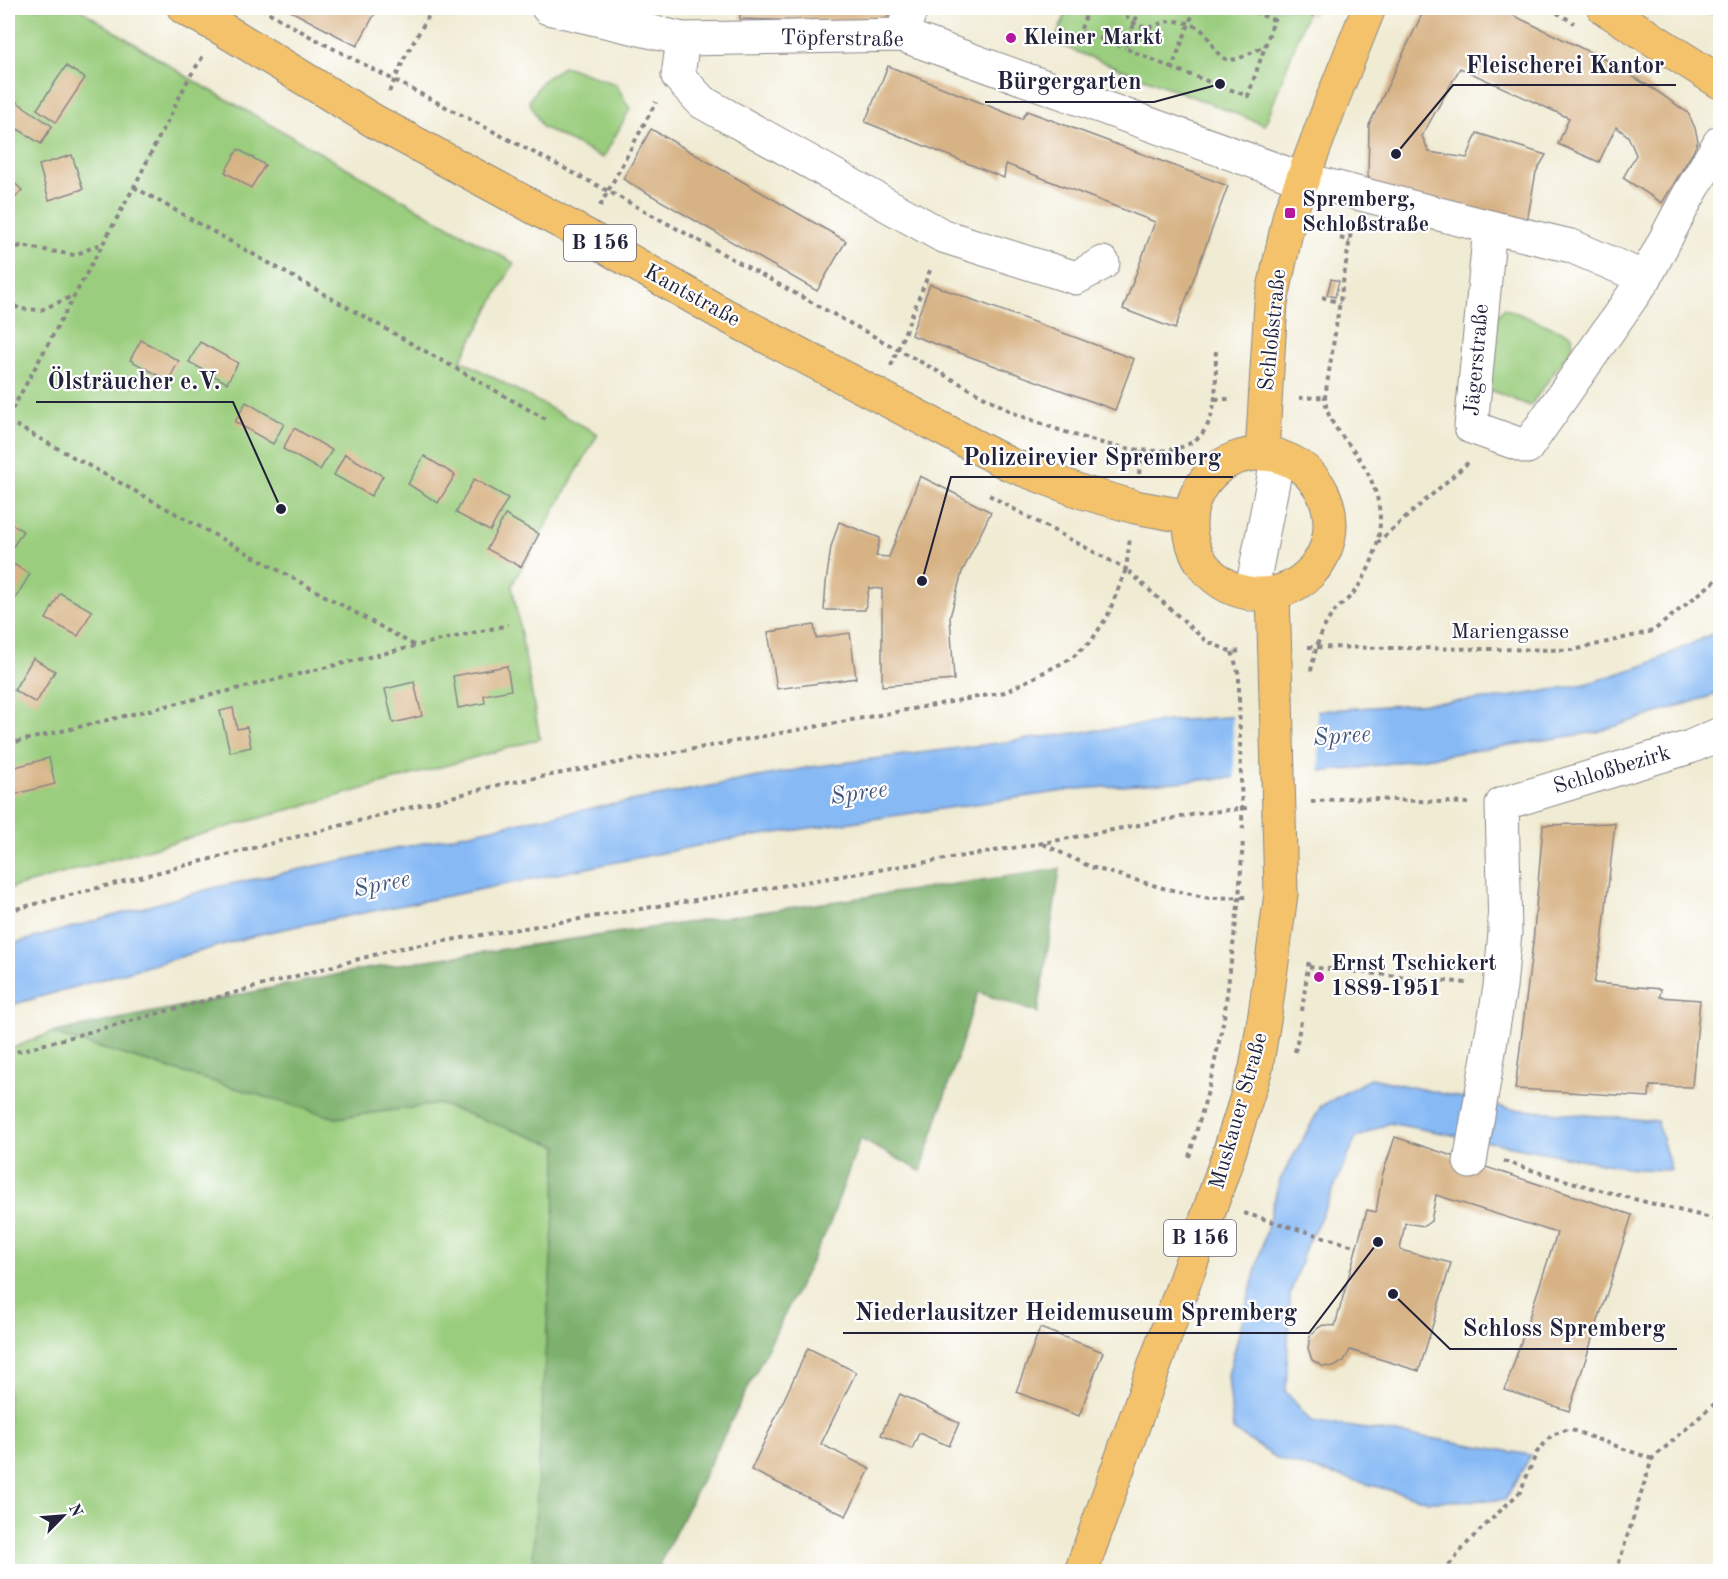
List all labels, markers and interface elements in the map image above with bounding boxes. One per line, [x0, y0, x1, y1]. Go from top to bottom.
street label: Töpferstraße [780, 27, 904, 51]
place label: Kleiner Markt [1023, 27, 1163, 49]
marker: Kleiner Markt [1004, 31, 1018, 45]
callout: Fleischerei Kantor [1453, 43, 1676, 85]
text: Fleischerei Kantor [1465, 55, 1665, 79]
callout: Bürgergarten [985, 60, 1154, 102]
text: Bürgergarten [996, 71, 1142, 95]
place label: Spremberg, Schloßstraße [1302, 189, 1429, 236]
marker: Spremberg, Schloßstraße [1283, 206, 1297, 220]
road number: B 156 [564, 225, 636, 261]
street label: Kantstraße [640, 261, 744, 331]
street label: Schloßstraße [1256, 268, 1290, 392]
street label: Jägerstraße [1461, 303, 1493, 417]
callout: Ölsträucher e.V. [36, 360, 233, 402]
text: Ölsträucher e.V. [48, 366, 220, 395]
callout: Polizeirevier Spremberg [951, 435, 1233, 477]
text: Polizeirevier Spremberg [963, 447, 1222, 471]
street label: Mariengasse [1451, 621, 1569, 643]
water label: Spree [1312, 723, 1372, 751]
street label: Schloßbezirk [1551, 742, 1673, 798]
water label: Spree [829, 778, 889, 810]
water label: Spree [351, 868, 413, 902]
place label: Ernst Tschickert 1889-1951 [1331, 953, 1497, 1000]
marker: Ernst Tschickert 1889-1951 [1312, 970, 1326, 984]
street label: Muskauer Straße [1206, 1030, 1272, 1192]
road number: B 156 [1164, 1220, 1236, 1256]
callout: Niederlausitzer Heidemuseum Spremberg [843, 1291, 1309, 1333]
text: Niederlausitzer Heidemuseum Spremberg [855, 1302, 1298, 1326]
callout: Schloss Spremberg [1450, 1307, 1677, 1349]
text: Schloss Spremberg [1463, 1318, 1666, 1342]
north arrow [33, 1486, 93, 1546]
text: N [65, 1502, 85, 1520]

